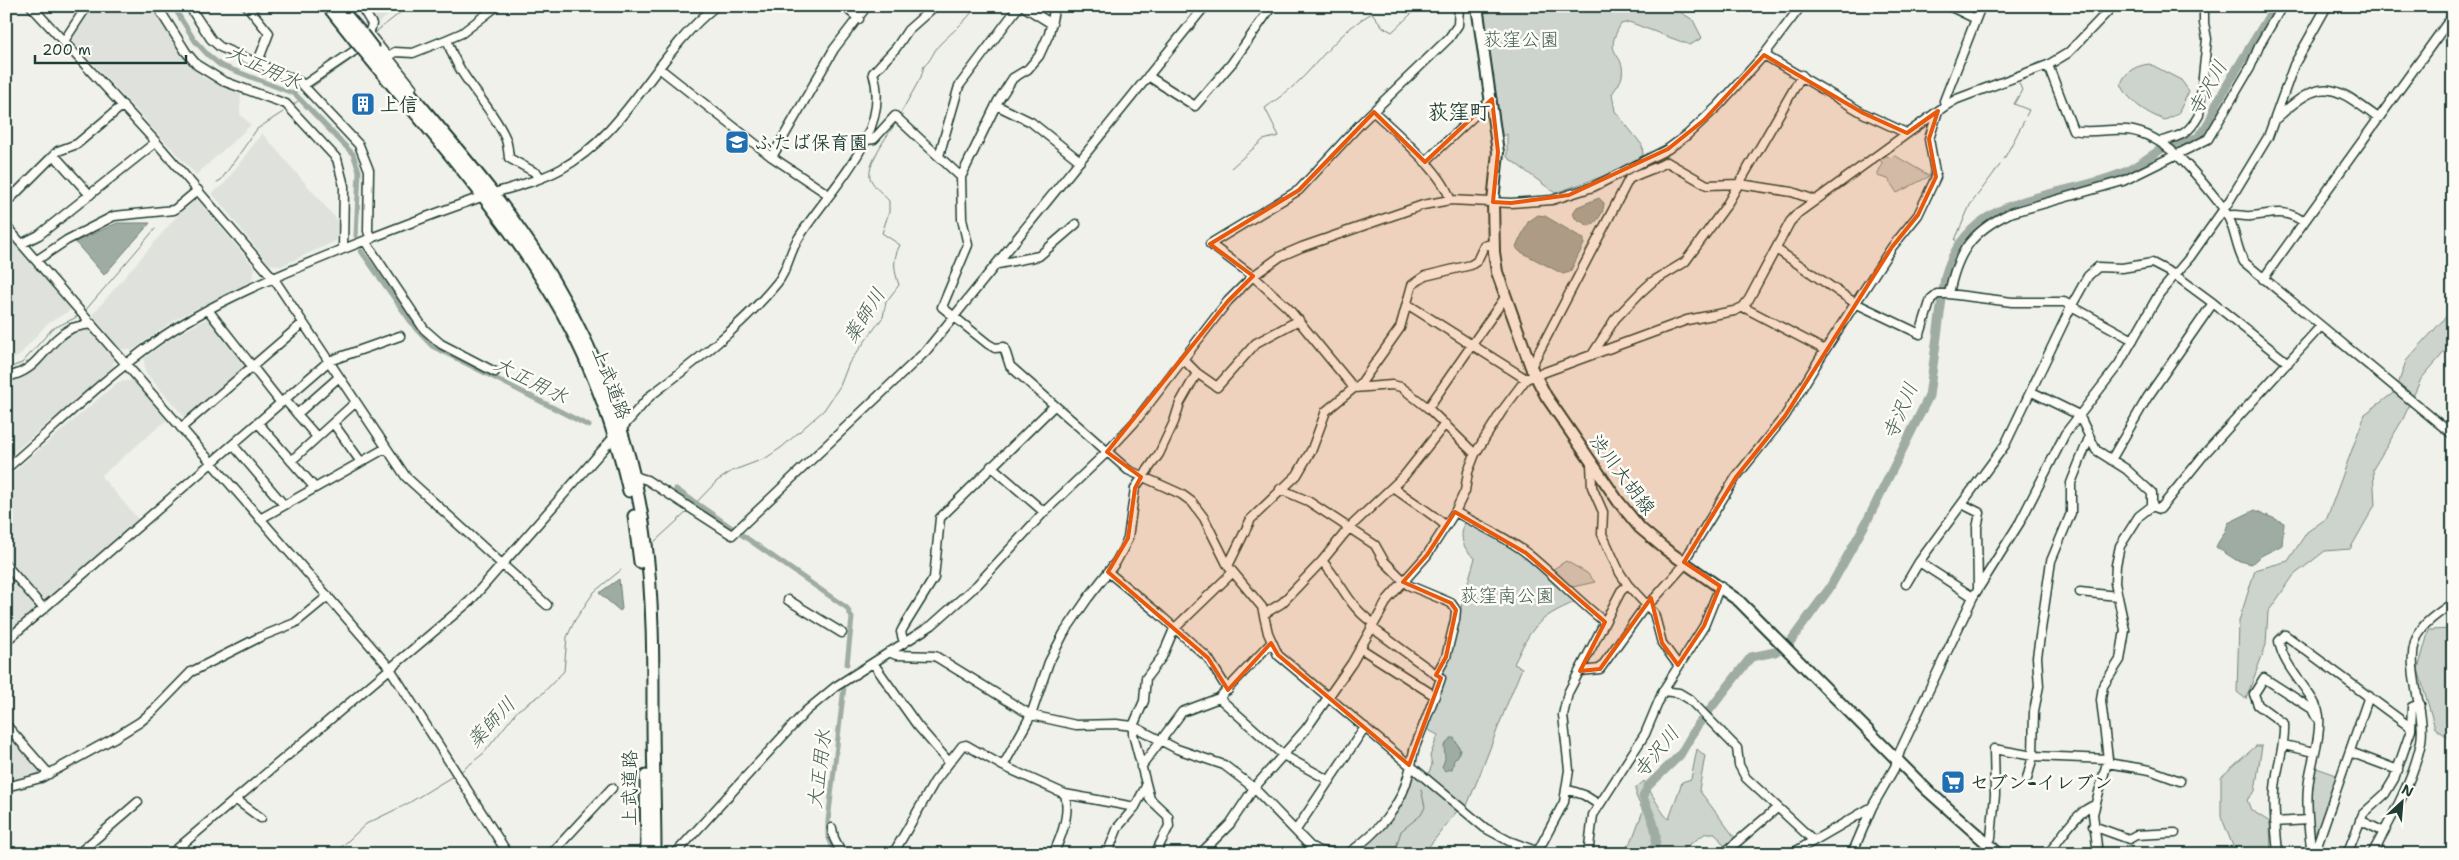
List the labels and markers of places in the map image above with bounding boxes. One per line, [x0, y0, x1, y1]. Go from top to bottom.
building icon: 上信 [350, 91, 376, 117]
place label: 上信 [380, 92, 418, 117]
school or university icon: ふたば保育園 [724, 129, 750, 155]
place label: ふたば保育園 [754, 130, 868, 155]
supermarket icon: セブン-イレブン [1940, 769, 1966, 795]
place label: セブン-イレブン [1970, 770, 2113, 795]

